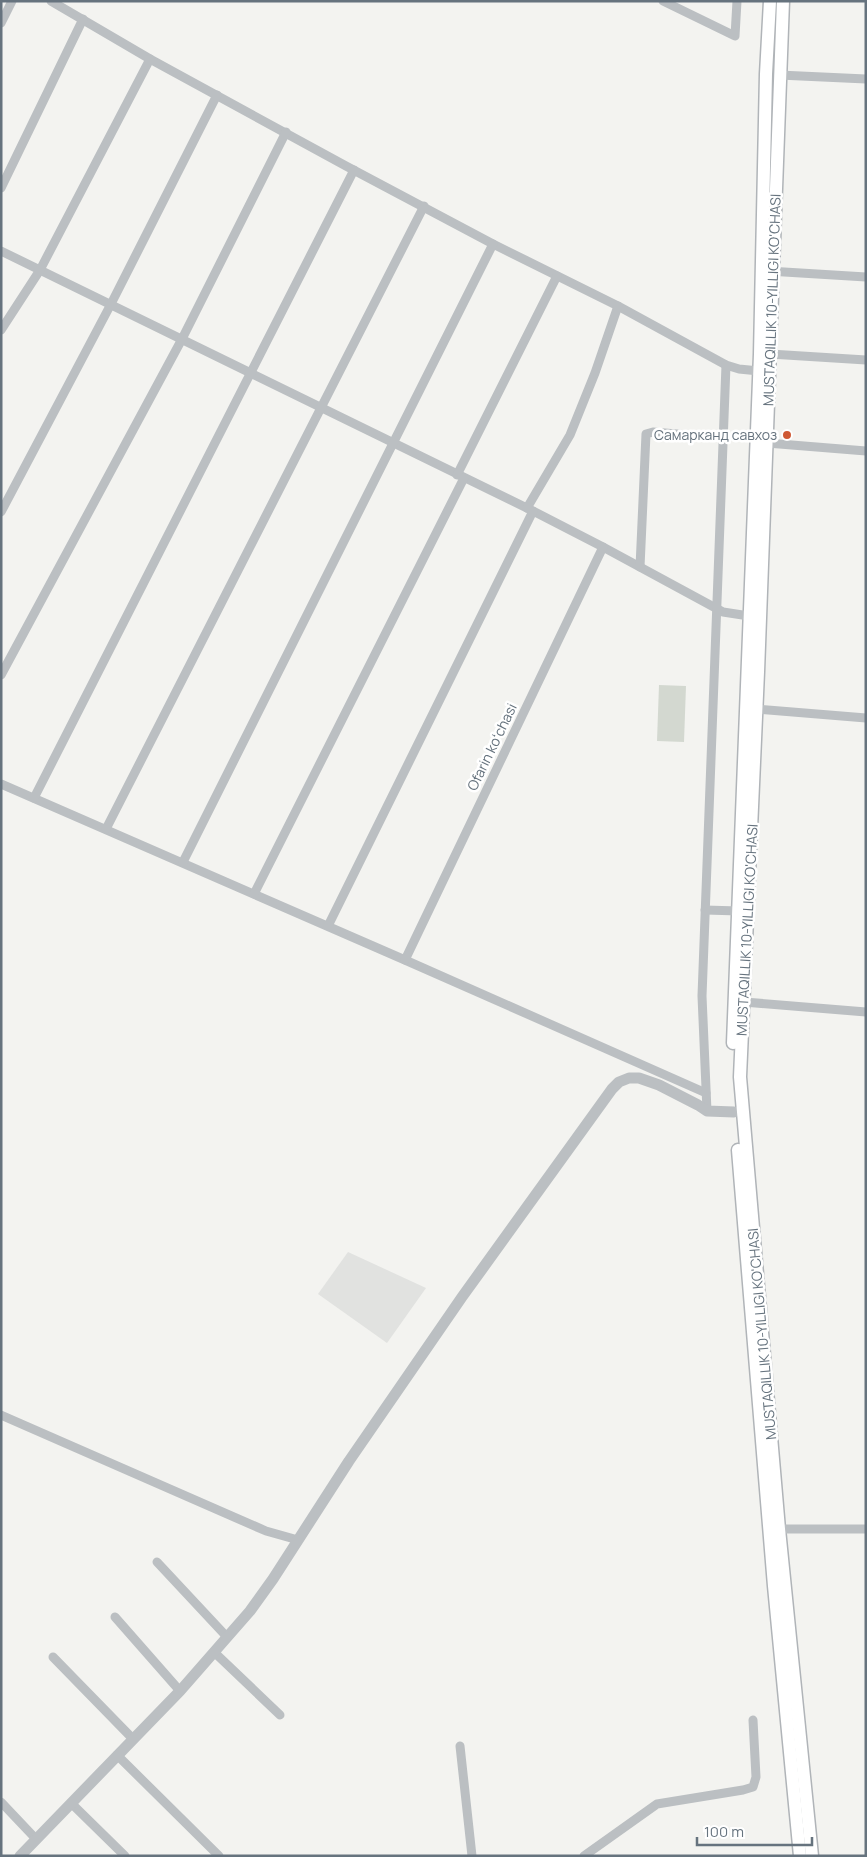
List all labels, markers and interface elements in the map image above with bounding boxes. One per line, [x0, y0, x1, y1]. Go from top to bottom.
street label: MUSTAQILLIK 10-YILLIGI KO'CHASI [758, 194, 785, 406]
place label: Самарканд савхоз [654, 425, 777, 444]
marker: Самарканд савхоз [781, 429, 793, 441]
street label: Ofarin koʻchasi [462, 700, 521, 794]
street label: MUSTAQILLIK 10-YILLIGI KO'CHASI [731, 823, 762, 1037]
street label: MUSTAQILLIK 10-YILLIGI KO'CHASI [743, 1227, 780, 1441]
scale bar [697, 1814, 812, 1846]
text: 100 m [704, 1821, 744, 1842]

